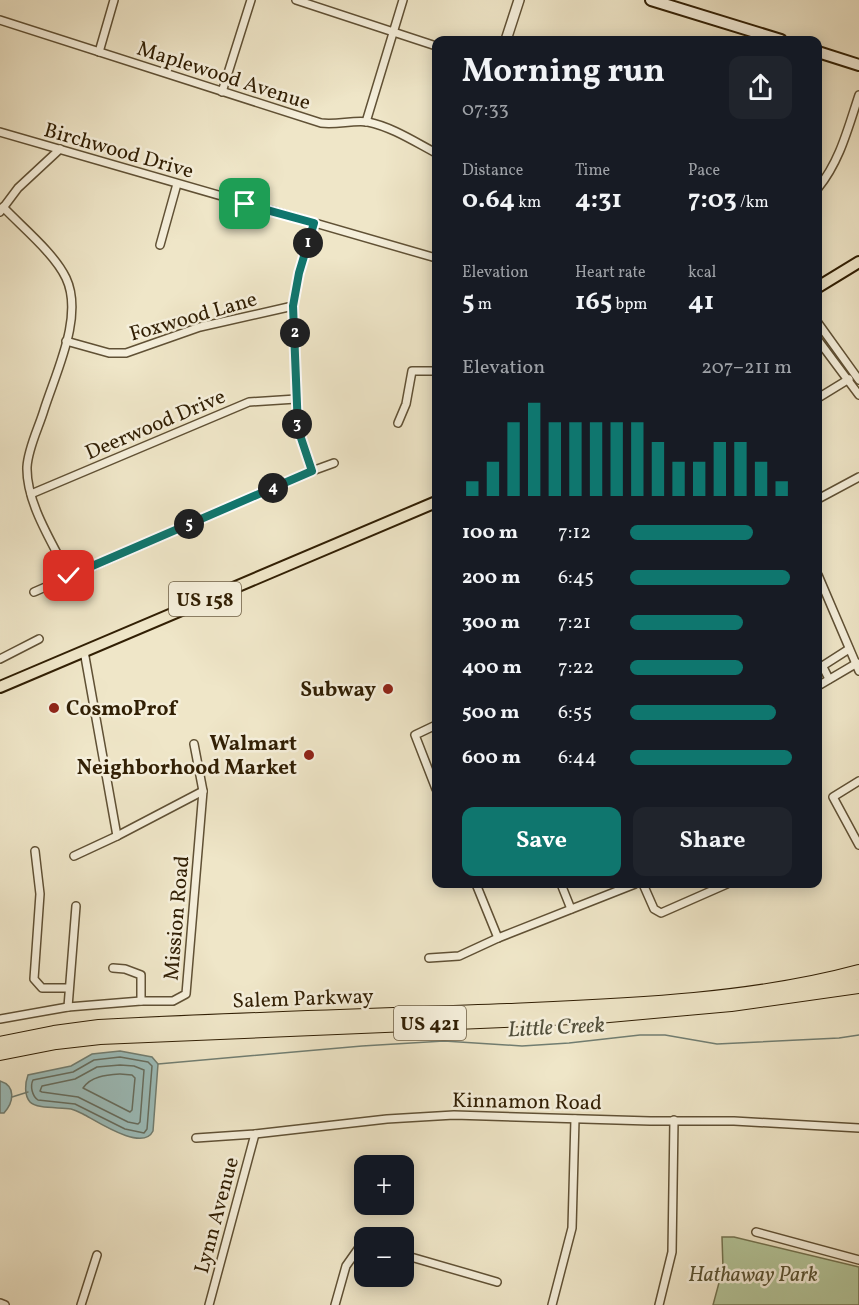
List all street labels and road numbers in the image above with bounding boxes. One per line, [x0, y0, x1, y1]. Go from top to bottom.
street label: Maplewood Avenue [133, 35, 314, 118]
street label: Birchwood Drive [40, 116, 197, 187]
street label: Foxwood Lane [126, 285, 261, 350]
street label: Deerwood Drive [81, 383, 230, 468]
road number: US 158 [169, 582, 241, 616]
street label: Mission Road [158, 854, 197, 982]
street label: Salem Parkway [232, 983, 375, 1016]
road number: US 421 [394, 1006, 466, 1040]
street label: Kinnamon Road [452, 1087, 602, 1118]
street label: Lynn Avenue [188, 1154, 247, 1277]

